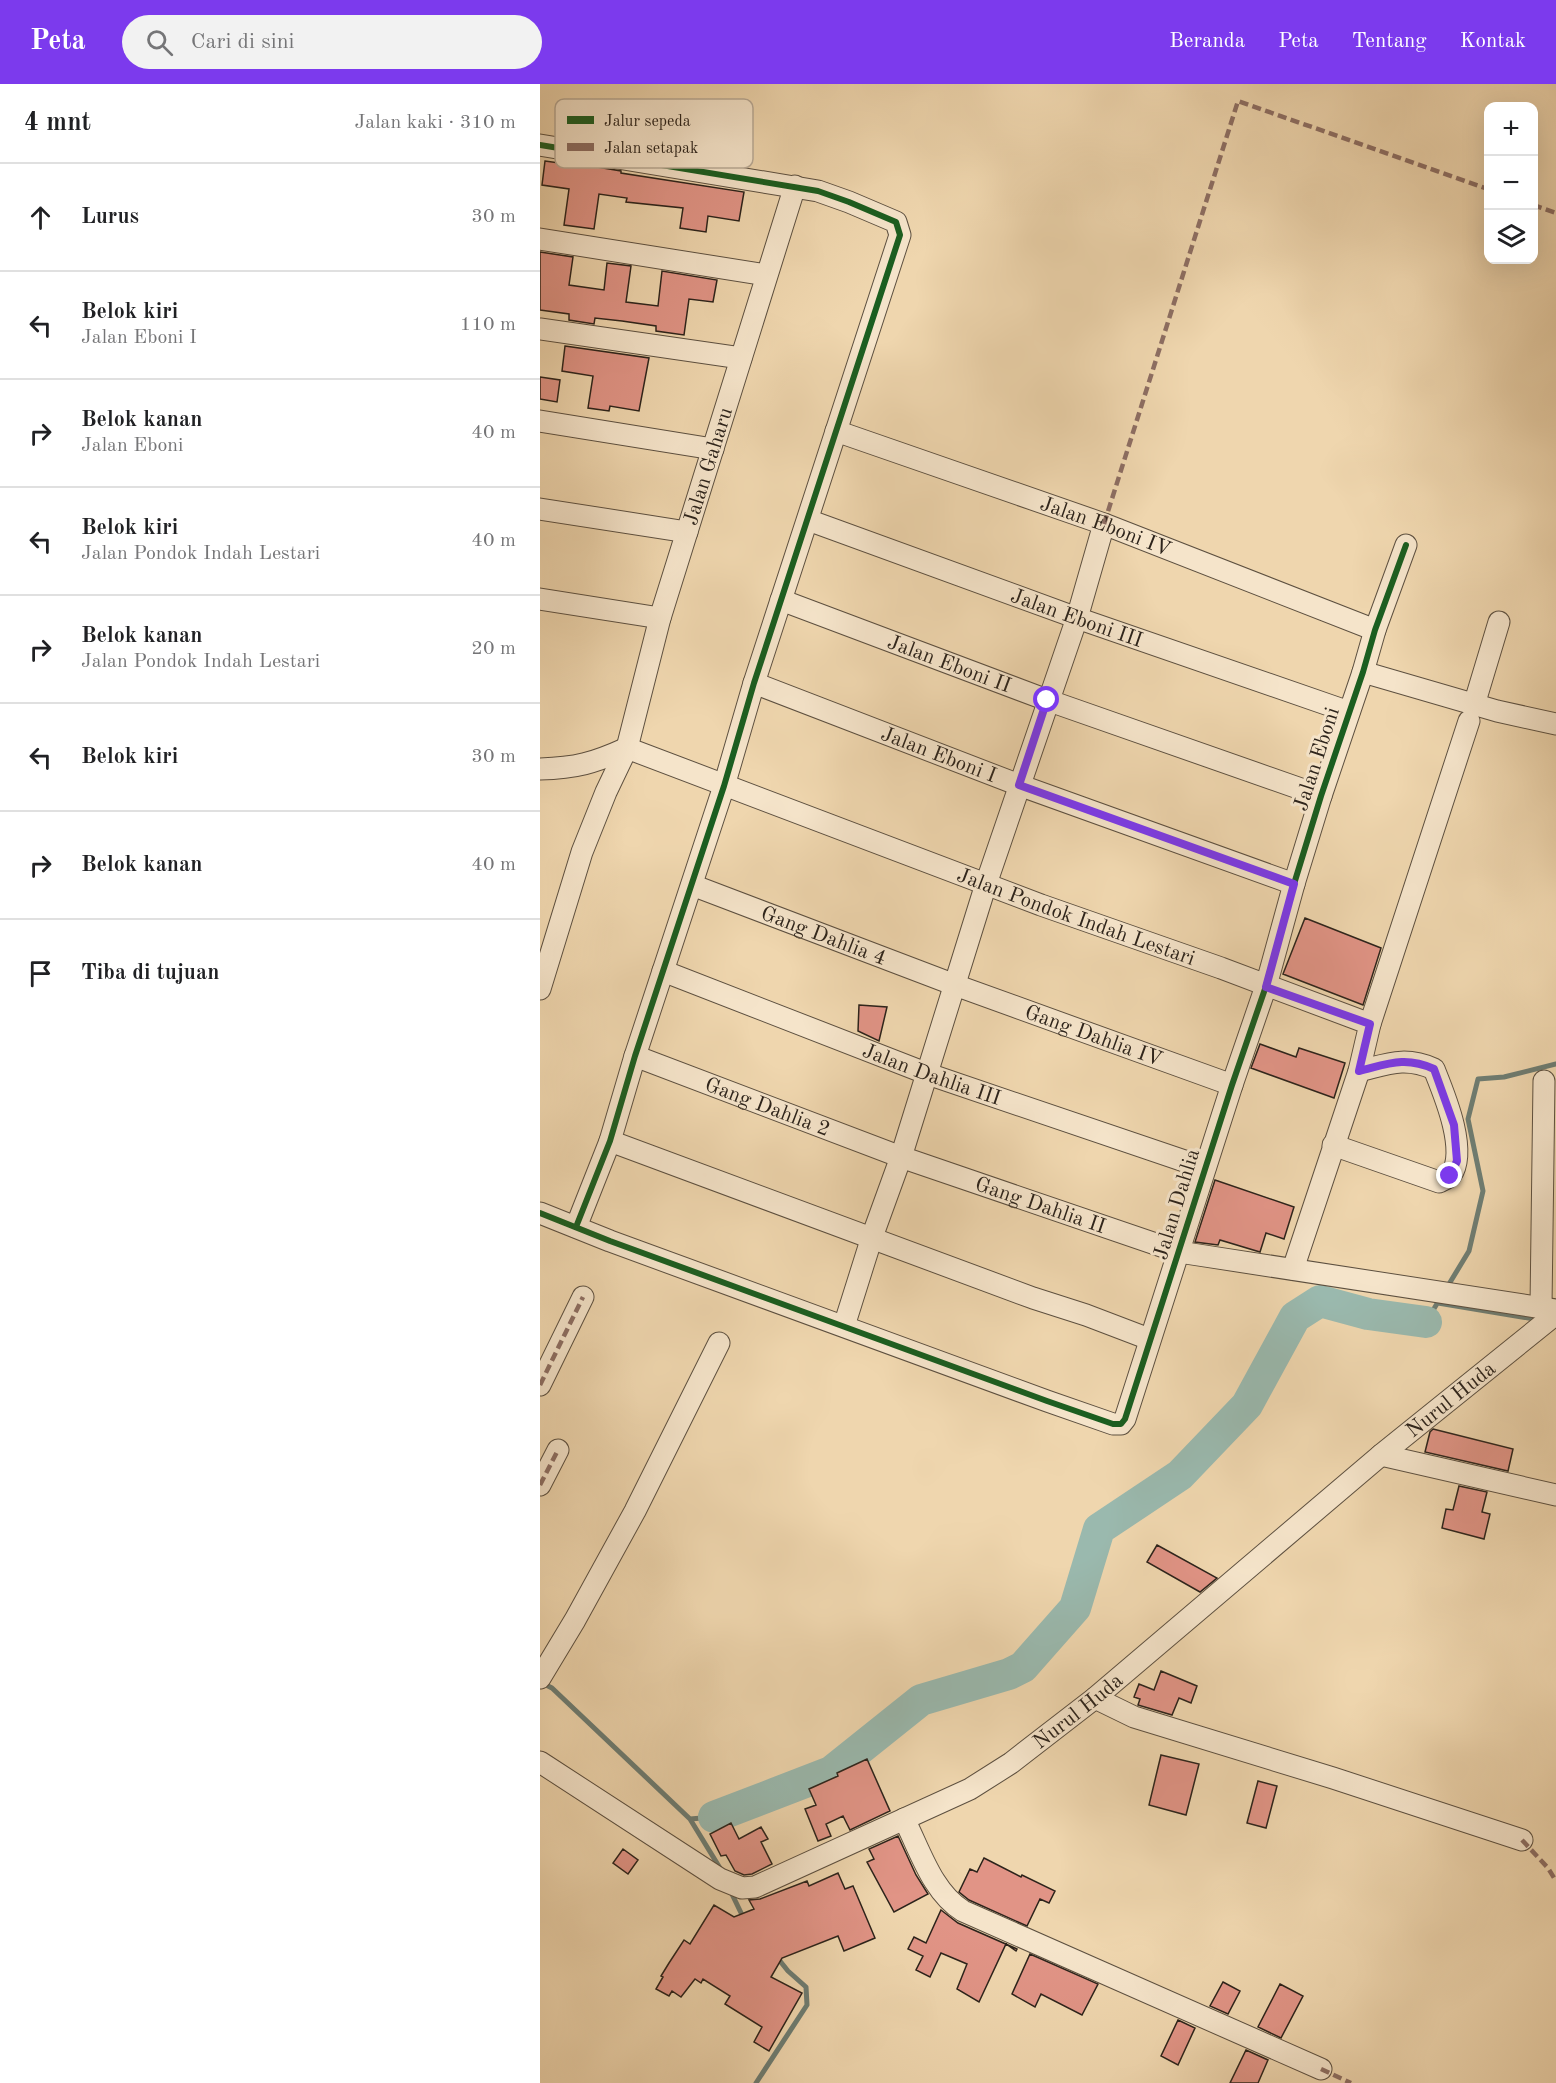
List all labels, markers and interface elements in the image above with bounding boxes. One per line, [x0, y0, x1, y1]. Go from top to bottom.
search box [122, 15, 542, 69]
icon: search [143, 26, 176, 59]
text: Peta [30, 28, 86, 56]
text: Cari di sini [191, 31, 294, 53]
text: Beranda [1169, 31, 1245, 52]
text: Peta [1278, 31, 1319, 52]
text: Tentang [1352, 31, 1427, 52]
text: Kontak [1460, 31, 1526, 52]
legend [555, 99, 753, 168]
map controls [1484, 102, 1538, 264]
button: + [1484, 102, 1538, 156]
text: 4 mnt [24, 110, 91, 136]
text: Jalan kaki · 310 m [354, 113, 516, 133]
text: Jalur sepeda [604, 114, 691, 130]
text: Jalan setapak [604, 141, 698, 157]
button: − [1484, 156, 1538, 210]
icon: ahead [24, 201, 57, 234]
text: Lurus [81, 206, 139, 228]
text: 30 m [471, 207, 516, 227]
button: layers [1484, 210, 1538, 264]
text: Belok kiri [81, 301, 178, 323]
icon: left [24, 309, 57, 342]
text: 110 m [460, 315, 516, 335]
text: Jalan Eboni I [81, 328, 197, 348]
street label: Jalan Gaharu [681, 405, 737, 528]
text: Belok kanan [81, 409, 203, 431]
icon: right [24, 417, 57, 450]
text: 40 m [471, 423, 516, 443]
text: Jalan Eboni [81, 436, 184, 456]
street label: Jalan Eboni IV [1037, 494, 1174, 561]
text: Belok kiri [81, 517, 178, 539]
icon: left [24, 525, 57, 558]
text: 40 m [471, 531, 516, 551]
text: Jalan Pondok Indah Lestari [81, 544, 320, 564]
street label: Jalan Eboni III [1008, 586, 1145, 652]
text: Belok kanan [81, 625, 203, 647]
street label: Jalan Eboni II [884, 632, 1014, 697]
icon: right [24, 633, 57, 666]
text: 20 m [471, 639, 516, 659]
text: Jalan Pondok Indah Lestari [81, 652, 320, 672]
route start [1033, 686, 1059, 712]
street label: Jalan Eboni [1291, 705, 1344, 814]
street label: Jalan Eboni I [878, 724, 999, 787]
icon: left [24, 741, 57, 774]
text: Belok kiri [81, 746, 178, 768]
text: 30 m [471, 747, 516, 767]
icon: right [24, 849, 57, 882]
text: Belok kanan [81, 854, 203, 876]
text: 40 m [471, 855, 516, 875]
street label: Jalan Pondok Indah Lestari [954, 865, 1197, 970]
street label: Gang Dahlia 4 [758, 903, 889, 970]
icon: arrive [24, 957, 57, 990]
text: Tiba di tujuan [81, 962, 219, 984]
street label: Gang Dahlia IV [1022, 1002, 1165, 1071]
street label: Jalan Dahlia III [859, 1041, 1003, 1110]
street label: Gang Dahlia 2 [702, 1075, 833, 1141]
street label: Jalan Dahlia [1151, 1146, 1204, 1262]
route end [1436, 1162, 1462, 1188]
street label: Gang Dahlia II [972, 1174, 1108, 1238]
street label: Nurul Huda [1403, 1358, 1500, 1442]
street label: Nurul Huda [1030, 1670, 1127, 1754]

